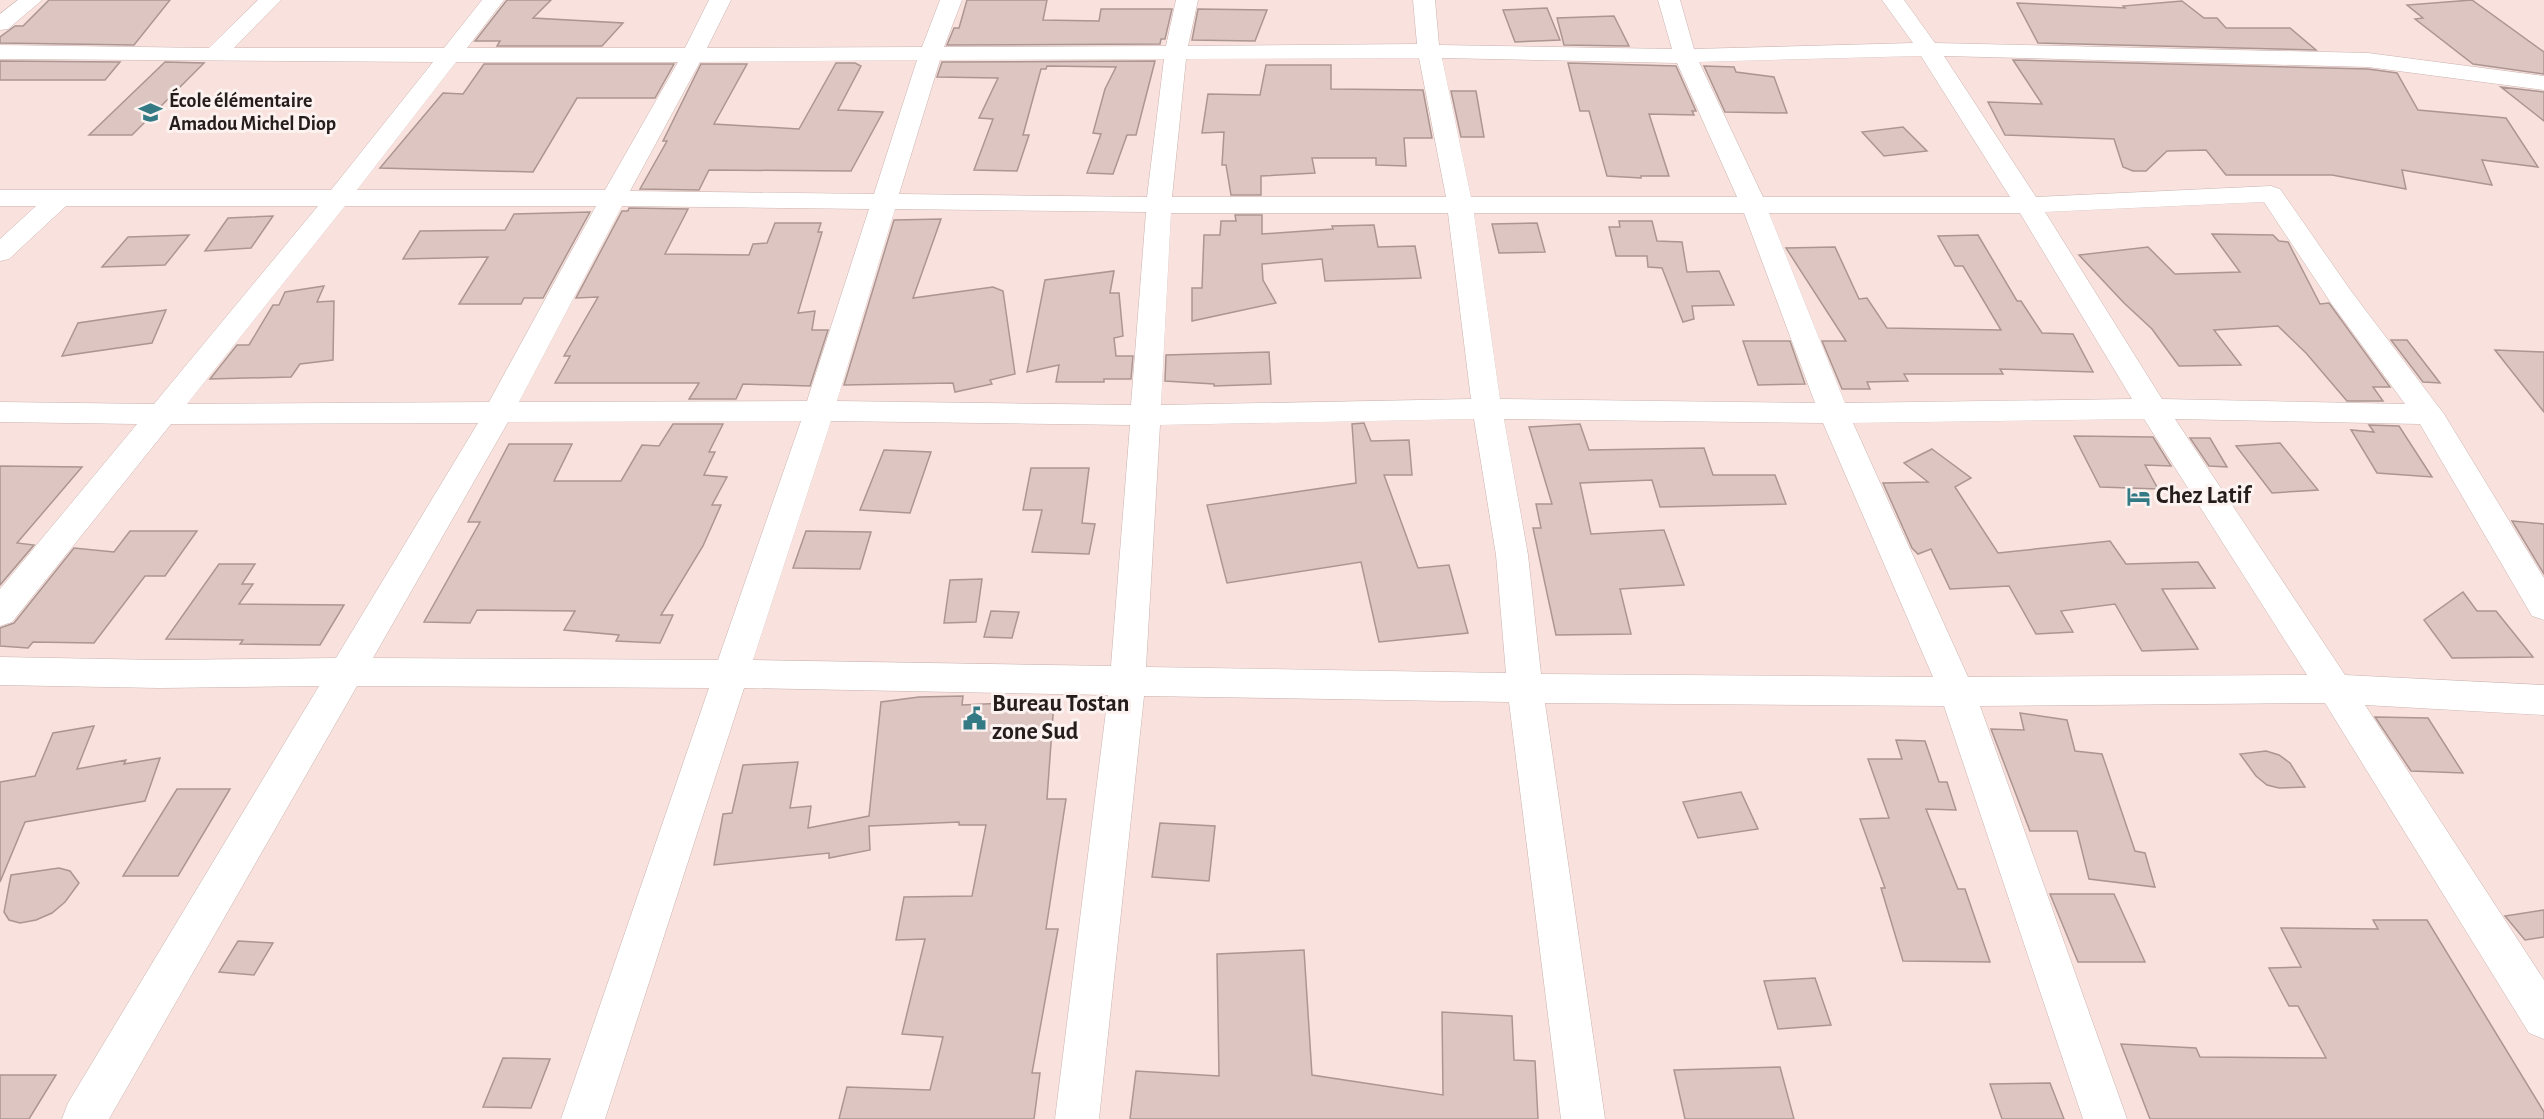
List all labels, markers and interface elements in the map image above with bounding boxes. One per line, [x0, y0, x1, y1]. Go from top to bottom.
place label: École élémentaire Amadou Michel Diop [169, 87, 336, 134]
school or university icon: École élémentaire Amadou Michel Diop [138, 100, 164, 126]
hotel icon: Chez Latif [2125, 483, 2151, 509]
place label: Chez Latif [2156, 484, 2253, 508]
place label: Bureau Tostan zone Sud [992, 692, 1130, 744]
public building icon: Bureau Tostan zone Sud [961, 705, 987, 731]

